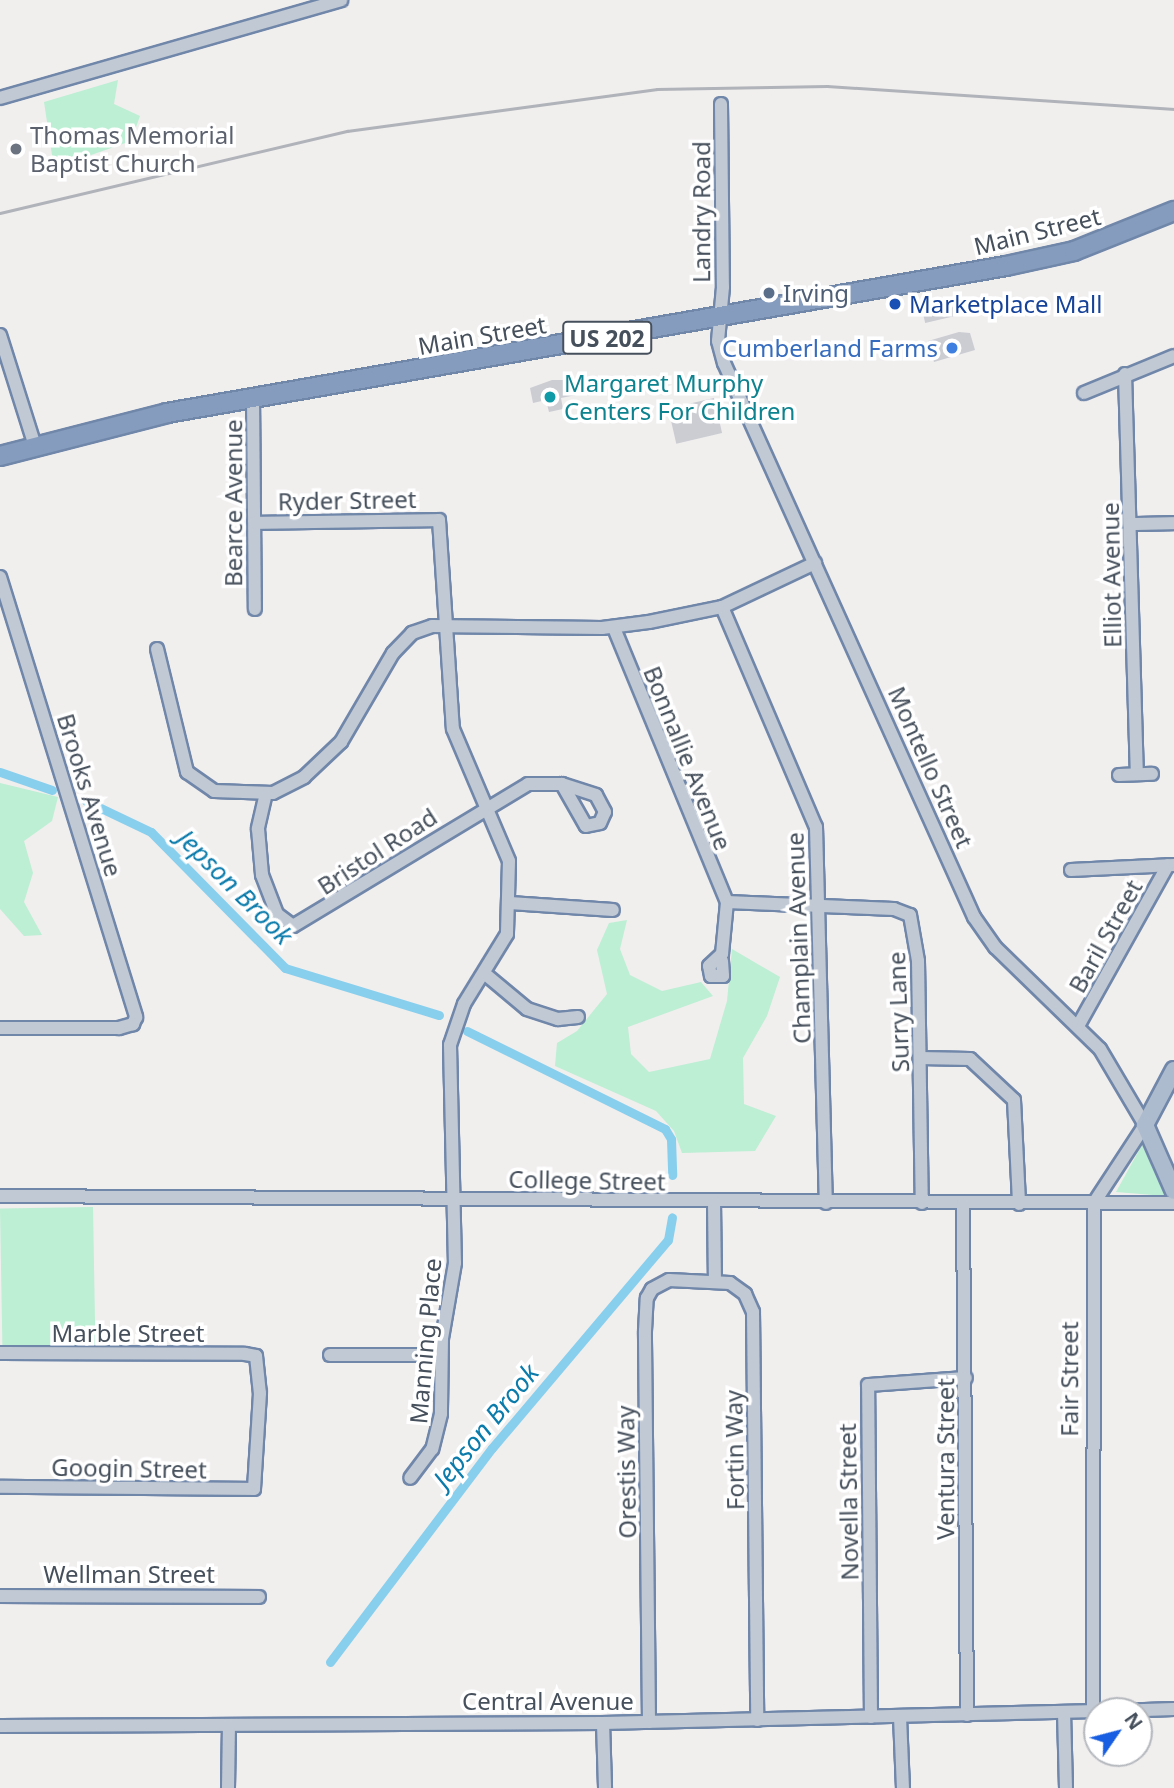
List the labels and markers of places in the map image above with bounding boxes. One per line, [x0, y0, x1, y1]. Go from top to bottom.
place label: Thomas Memorial Baptist Church [30, 121, 234, 177]
marker: Thomas Memorial Baptist Church [8, 141, 24, 157]
place label: Irving [783, 279, 849, 307]
marker: Irving [761, 285, 777, 301]
place label: Marketplace Mall [909, 290, 1102, 318]
marker: Marketplace Mall [887, 296, 903, 312]
place label: Cumberland Farms [722, 334, 938, 362]
marker: Cumberland Farms [944, 340, 960, 356]
place label: Margaret Murphy Centers For Children [564, 369, 795, 425]
marker: Margaret Murphy Centers For Children [542, 389, 558, 405]

